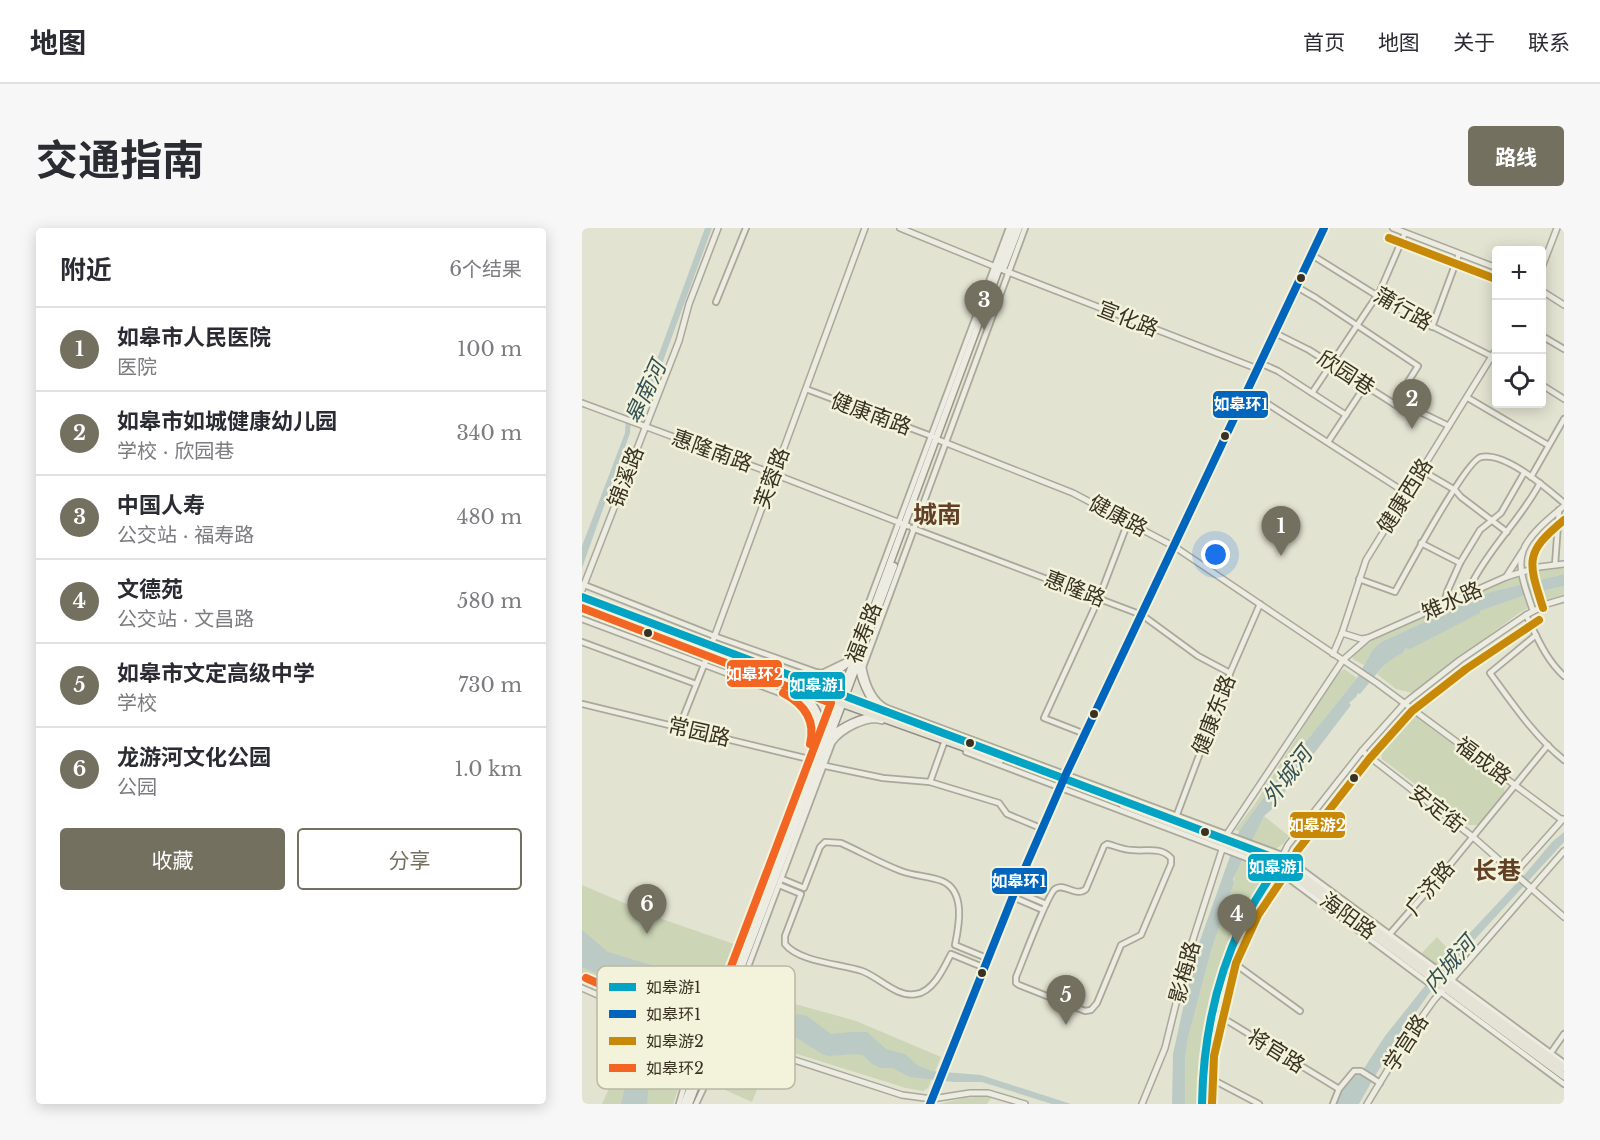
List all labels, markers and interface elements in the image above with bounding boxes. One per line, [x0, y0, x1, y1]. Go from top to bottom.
text: 地图 [30, 26, 86, 61]
text: 首页 [1303, 30, 1345, 56]
text: 地图 [1378, 30, 1420, 56]
text: 关于 [1453, 30, 1495, 56]
text: 联系 [1528, 30, 1570, 56]
button: 路线 [1468, 126, 1564, 186]
text: 交通指南 [36, 134, 204, 186]
map controls [1492, 246, 1546, 408]
button: + [1492, 246, 1546, 300]
text: 附近 [60, 254, 112, 286]
text: 6个结果 [449, 257, 522, 281]
unlabelled marker [1295, 272, 1307, 284]
pin: 3 [964, 280, 1004, 330]
street label: 蒲行路 [1369, 282, 1437, 336]
street label: 宣化路 [1094, 296, 1162, 342]
button: − [1492, 300, 1546, 354]
text: 如皋市人民医院 [117, 324, 271, 351]
text: 1 [75, 337, 84, 361]
text: 100 m [457, 337, 522, 361]
street label: 欣园巷 [1313, 345, 1379, 401]
water label: 皋南河 [619, 353, 673, 428]
button: locate [1492, 354, 1546, 408]
text: 医院 [117, 355, 157, 379]
pin: 2 [1392, 380, 1432, 429]
street label: 健康南路 [827, 387, 915, 441]
line badge: 如皋环1 [1212, 390, 1269, 419]
text: 如皋环1 [1214, 394, 1269, 414]
text: 如皋市如城健康幼儿园 [117, 408, 337, 435]
text: 2 [73, 421, 86, 445]
text: 340 m [457, 421, 522, 445]
street label: 惠隆南路 [668, 424, 756, 478]
unlabelled marker [1219, 430, 1231, 442]
text: 学校 · 欣园巷 [117, 439, 234, 463]
street label: 锦溪路 [603, 443, 649, 511]
street label: 芙蓉路 [749, 444, 795, 512]
street label: 健康西路 [1372, 453, 1438, 539]
street label: 健康路 [1084, 490, 1152, 542]
text: 中国人寿 [117, 492, 205, 519]
district label: 城南 [913, 500, 961, 529]
text: 3 [73, 505, 86, 529]
text: 480 m [457, 505, 522, 529]
pin: 1 [1262, 506, 1300, 556]
text: 公交站 · 福寿路 [117, 523, 254, 547]
your location [1201, 540, 1230, 569]
street label: 惠隆路 [1041, 566, 1109, 612]
text: 文德苑 [117, 576, 183, 603]
street label: 雉水路 [1418, 576, 1486, 626]
text: 4 [73, 589, 86, 613]
text: 580 m [457, 589, 522, 613]
street label: 福寿路 [841, 599, 887, 667]
text: 公交站 · 文昌路 [117, 607, 254, 631]
unlabelled marker [642, 627, 654, 639]
line badge: 如皋环2 [726, 659, 783, 688]
text: 如皋市文定高级中学 [117, 660, 315, 687]
text: 如皋环2 [726, 664, 784, 684]
line badge: 如皋游1 [789, 671, 846, 700]
street label: 健康东路 [1187, 671, 1241, 759]
text: 5 [74, 673, 85, 697]
text: 730 m [458, 673, 522, 697]
text: 如皋游1 [790, 675, 845, 695]
text: 学校 [117, 691, 157, 715]
unlabelled marker [1088, 708, 1100, 720]
street label: 常园路 [665, 712, 733, 752]
street label: 福成路 [1450, 732, 1516, 790]
unlabelled marker [964, 737, 976, 749]
water label: 外城河 [1257, 739, 1320, 811]
text: 龙游河文化公园 [117, 744, 271, 771]
text: 6 [73, 757, 86, 781]
text: 1.0 km [454, 757, 522, 781]
unlabelled marker [1348, 772, 1360, 784]
text: 公园 [117, 775, 157, 799]
street label: 安定街 [1404, 779, 1470, 839]
line badge: 如皋游2 [1289, 811, 1346, 839]
text: 如皋游2 [1288, 815, 1346, 835]
unlabelled marker [1199, 826, 1211, 838]
button: 收藏 [60, 828, 285, 890]
button: 分享 [297, 828, 522, 890]
line badge: 如皋游1 [1247, 853, 1304, 882]
street label: 广济路 [1400, 856, 1460, 920]
district label: 长巷 [1473, 856, 1521, 885]
text: 如皋游1 [1249, 857, 1304, 877]
line badge: 如皋环1 [991, 867, 1048, 895]
text: 如皋环1 [992, 871, 1047, 891]
pin: 6 [628, 884, 666, 934]
street label: 海阳路 [1315, 887, 1381, 945]
pin: 4 [1218, 894, 1256, 944]
water label: 内城河 [1418, 928, 1484, 998]
street label: 影梅路 [1164, 938, 1206, 1006]
legend [597, 966, 795, 1089]
unlabelled marker [976, 967, 988, 979]
pin: 5 [1046, 976, 1086, 1025]
text: 如皋游1 [646, 977, 701, 997]
text: 如皋环1 [646, 1004, 701, 1024]
street label: 学宫路 [1378, 1010, 1434, 1076]
street label: 将官路 [1242, 1023, 1310, 1079]
text: 如皋游2 [646, 1031, 704, 1051]
text: 如皋环2 [646, 1058, 704, 1078]

